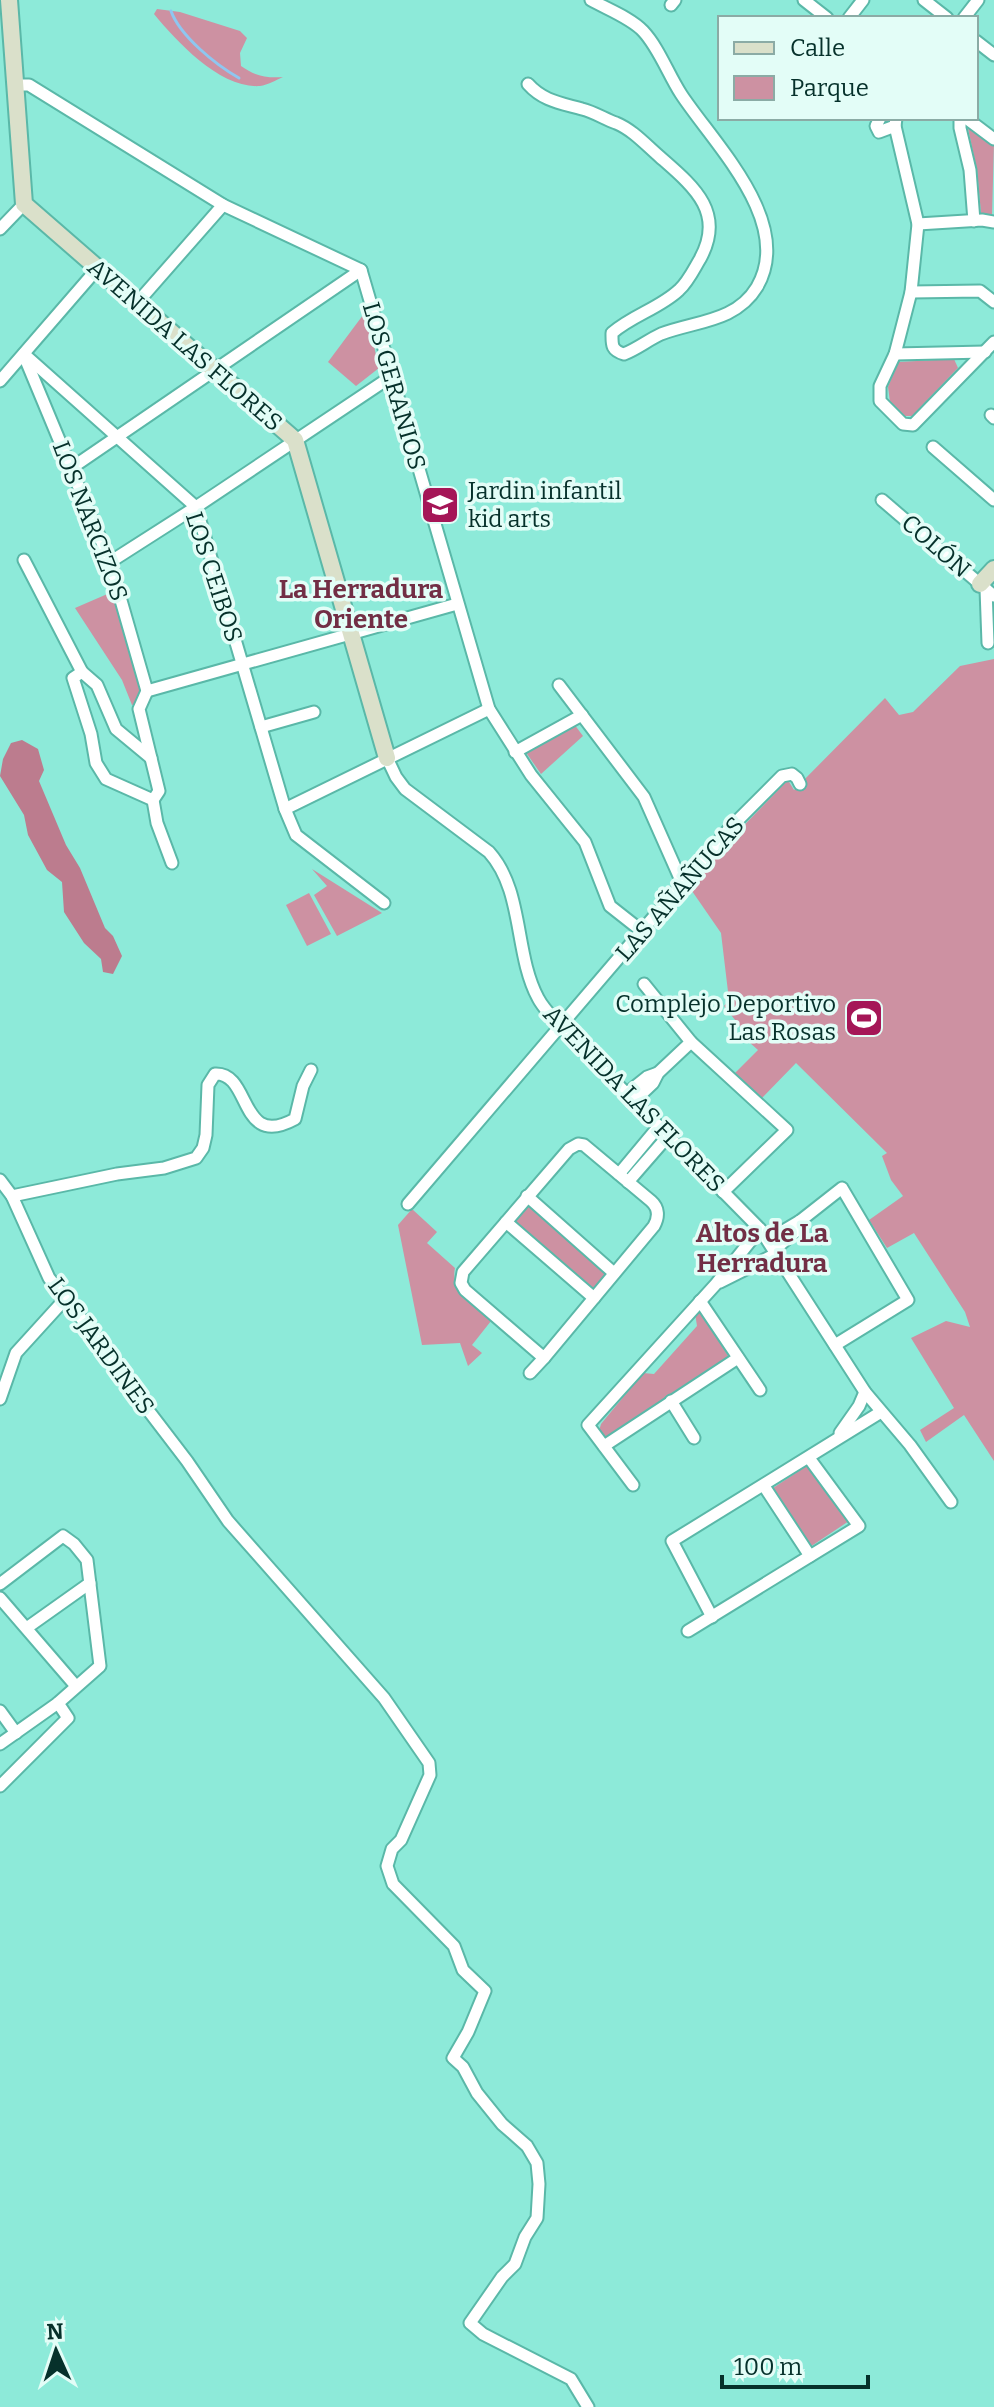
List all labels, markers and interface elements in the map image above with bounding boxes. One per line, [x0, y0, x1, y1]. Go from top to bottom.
legend [718, 16, 978, 120]
text: Calle [790, 34, 845, 62]
text: Parque [790, 74, 869, 102]
street label: AVENIDA LAS FLORES [82, 253, 288, 437]
street label: LOS GERANIOS [357, 299, 431, 473]
street label: LOS NARCIZOS [47, 437, 133, 605]
place label: Jardin infantil kid arts [467, 477, 622, 533]
school or university icon: Jardin infantil kid arts [419, 484, 461, 526]
street label: LOS CEIBOS [180, 508, 248, 646]
street label: COLÓN [896, 509, 976, 583]
district label: La Herradura Oriente [279, 574, 444, 635]
street label: LAS AÑAÑUCAS [610, 811, 750, 967]
place label: Complejo Deportivo Las Rosas [615, 990, 836, 1046]
sports icon: Complejo Deportivo Las Rosas [843, 997, 885, 1039]
street label: AVENIDA LAS FLORES [538, 1000, 730, 1198]
district label: Altos de La Herradura [696, 1218, 829, 1279]
street label: LOS JARDINES [42, 1272, 160, 1420]
north arrow [16, 2311, 96, 2391]
text: N [46, 2318, 64, 2345]
scale bar [722, 2339, 868, 2389]
text: 100 m [734, 2353, 802, 2381]

